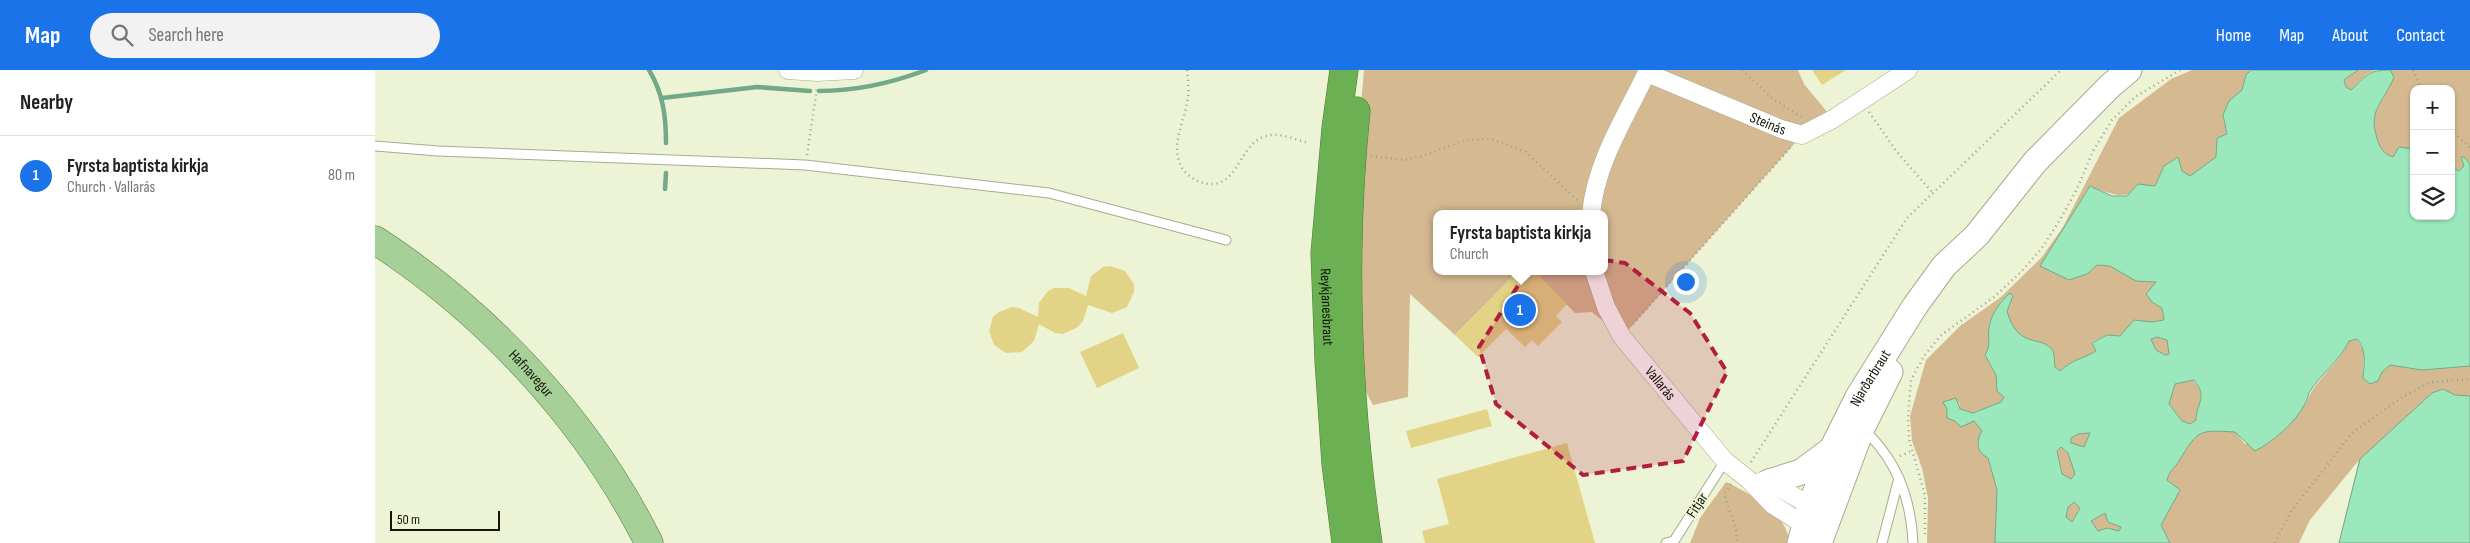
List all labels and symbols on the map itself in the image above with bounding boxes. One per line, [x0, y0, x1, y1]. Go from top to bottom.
street label: Steinás [1747, 108, 1788, 140]
street label: Reykjanesbraut [1316, 268, 1337, 346]
your location [1673, 269, 1699, 295]
pin: 1 [1504, 291, 1536, 329]
street label: Hafnavegur [504, 346, 558, 402]
street label: Njarðarbraut [1846, 346, 1895, 410]
street label: Vallarás [1640, 363, 1680, 404]
street label: Fitjar [1682, 489, 1713, 521]
scale bar [390, 508, 500, 531]

